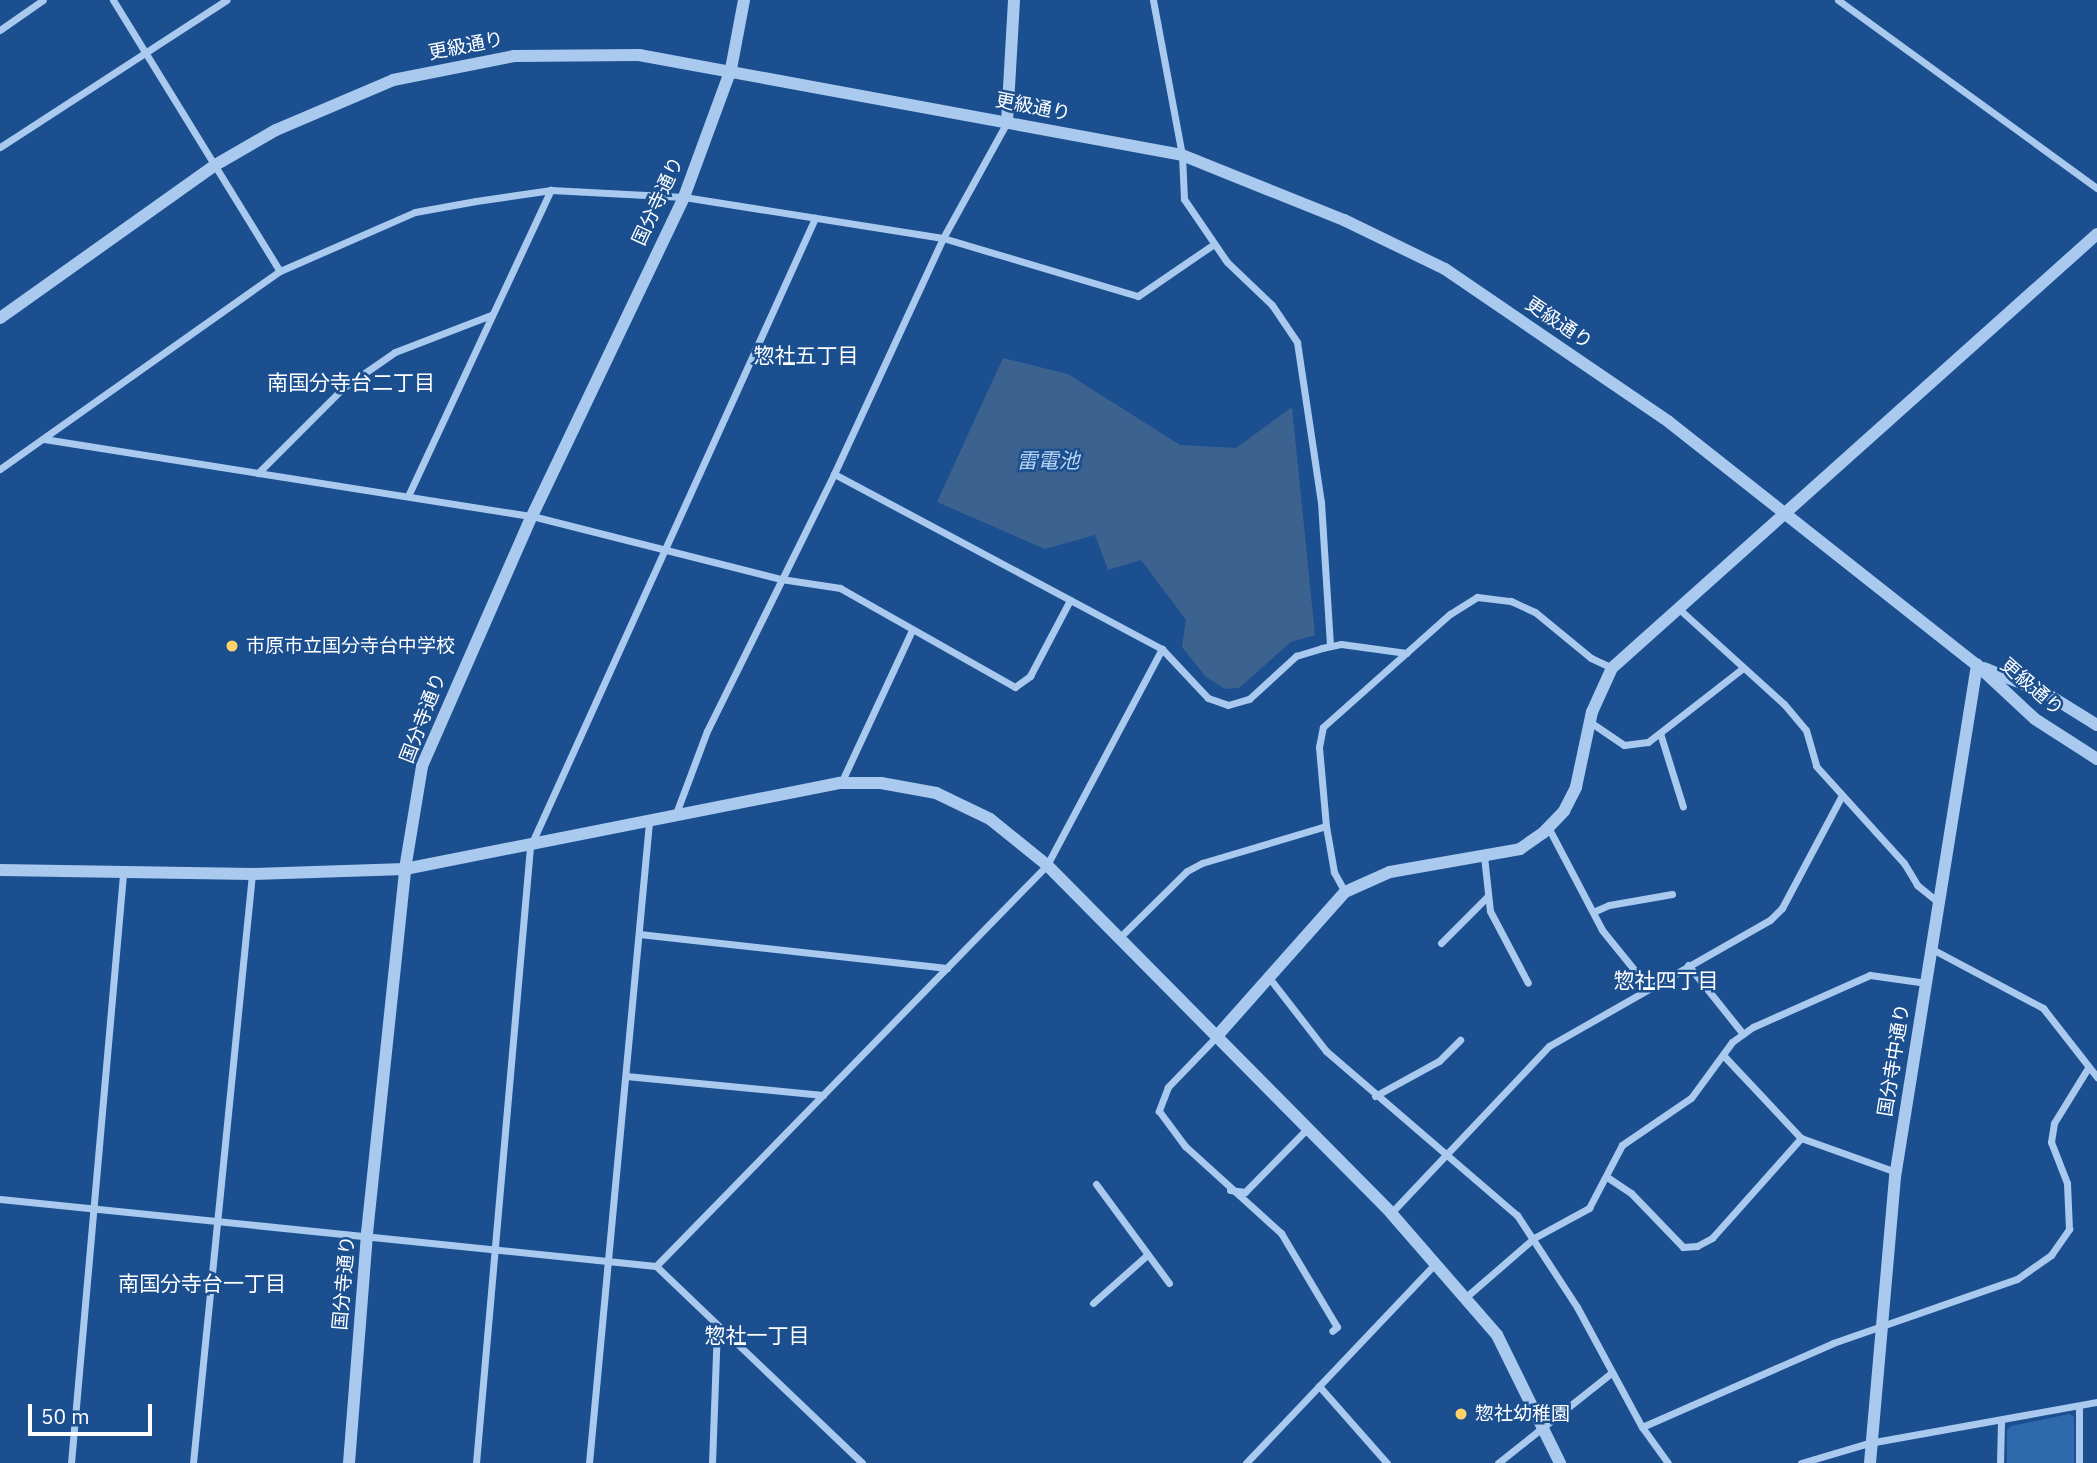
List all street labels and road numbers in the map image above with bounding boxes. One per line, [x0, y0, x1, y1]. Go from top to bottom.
street label: 更級通り [427, 28, 505, 64]
street label: 更級通り [994, 89, 1072, 125]
street label: 国分寺通り [628, 153, 688, 249]
street label: 更級通り [1521, 292, 1597, 354]
street label: 更級通り [1996, 653, 2068, 721]
street label: 国分寺通り [395, 670, 451, 766]
street label: 国分寺中通り [1874, 1002, 1914, 1118]
street label: 国分寺通り [329, 1235, 359, 1331]

